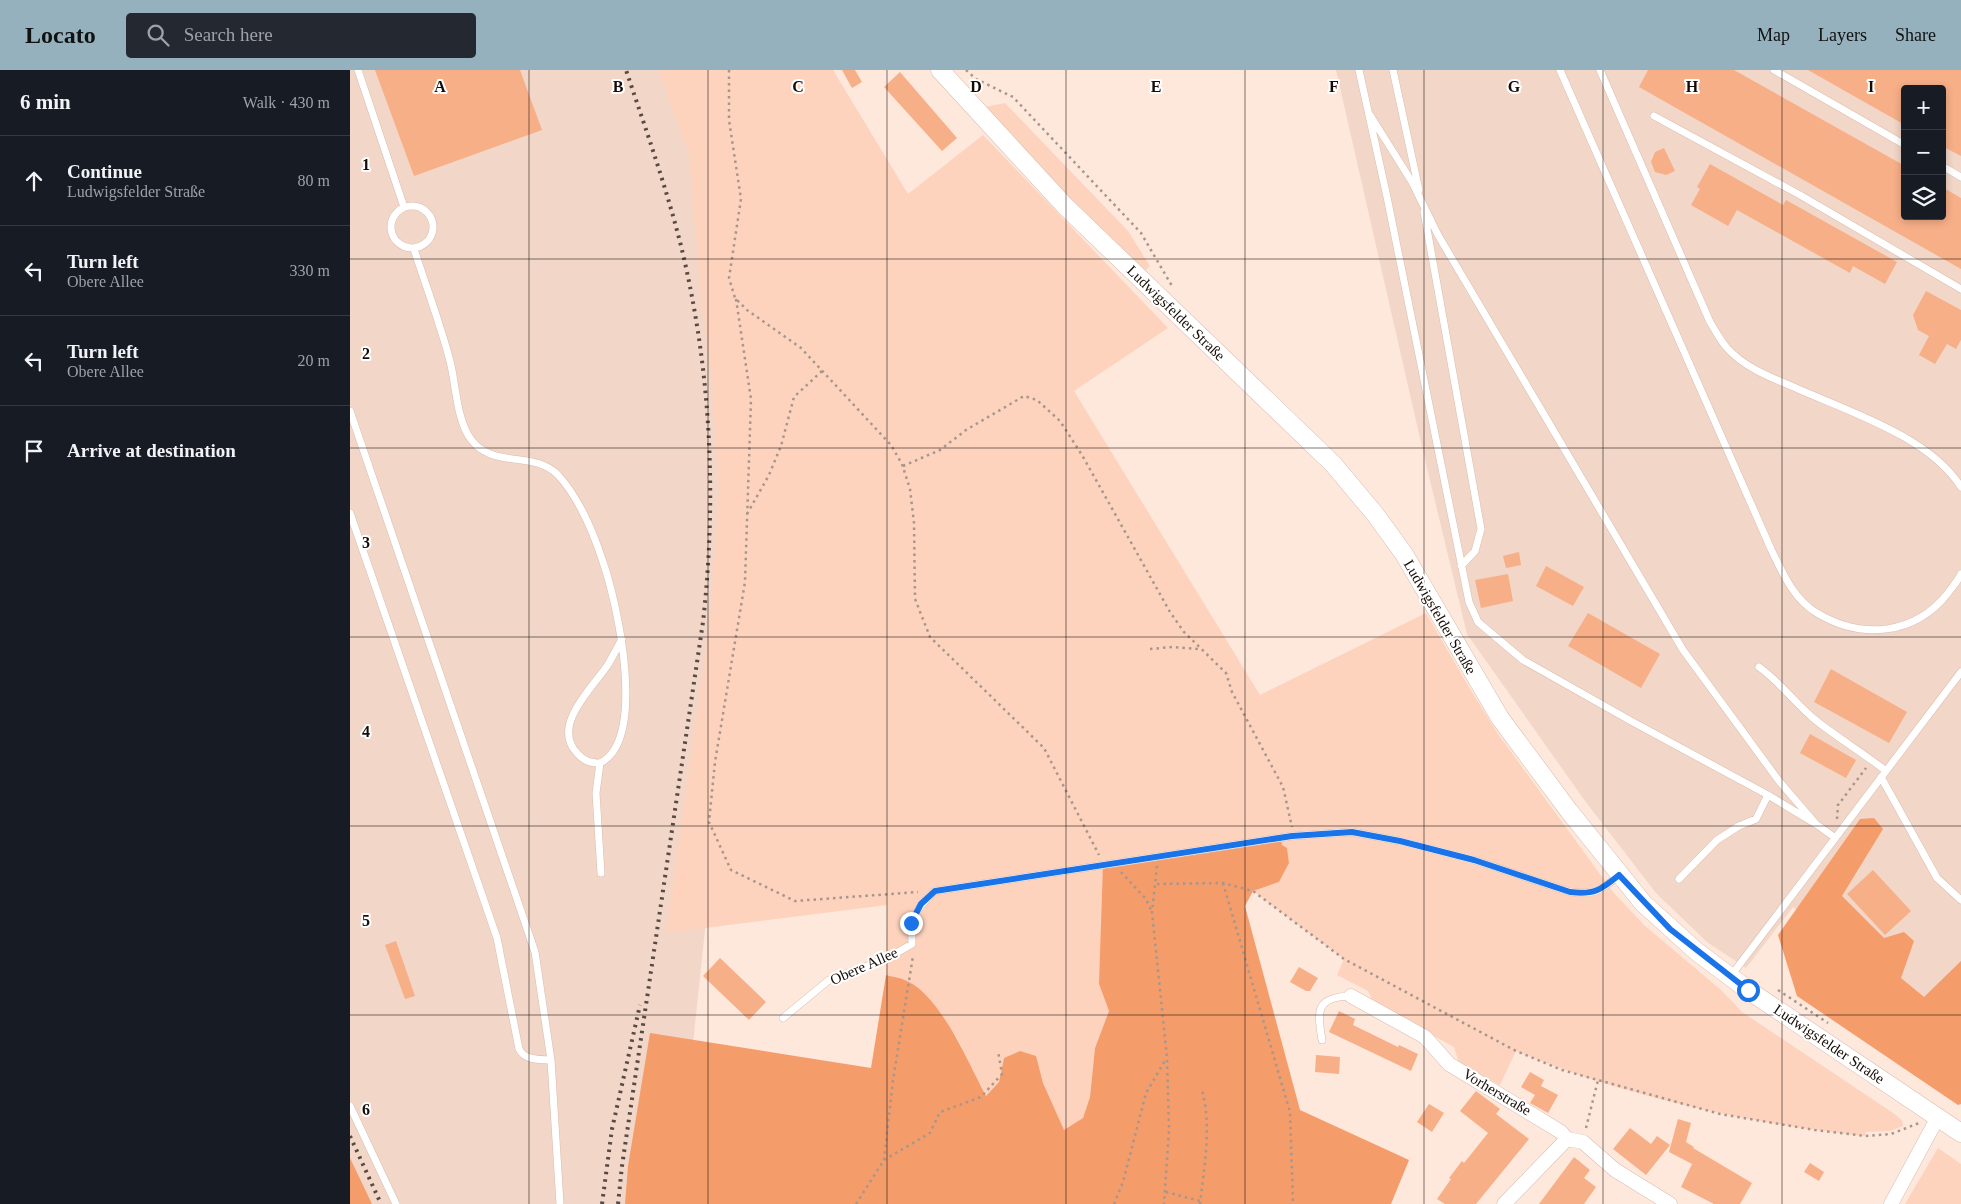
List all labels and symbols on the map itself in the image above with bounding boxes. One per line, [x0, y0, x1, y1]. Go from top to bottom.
text: A [434, 78, 446, 95]
text: B [613, 78, 624, 95]
text: C [792, 78, 804, 95]
text: D [970, 78, 982, 95]
text: E [1151, 78, 1161, 95]
text: F [1329, 78, 1339, 95]
text: G [1508, 78, 1521, 95]
text: H [1686, 78, 1699, 95]
text: I [1868, 78, 1874, 95]
text: 1 [362, 156, 370, 173]
street label: Ludwigsfelder Straße [1124, 262, 1228, 364]
text: 2 [362, 345, 370, 362]
text: 3 [362, 534, 370, 551]
street label: Ludwigsfelder Straße [1401, 557, 1479, 677]
text: 4 [362, 723, 370, 740]
text: 5 [362, 912, 370, 929]
route end [900, 912, 923, 935]
street label: Obere Allee [828, 944, 900, 988]
route start [1737, 979, 1760, 1002]
street label: Ludwigsfelder Straße [1771, 1001, 1887, 1087]
street label: Vorherstraße [1460, 1065, 1534, 1119]
text: 6 [362, 1101, 370, 1118]

